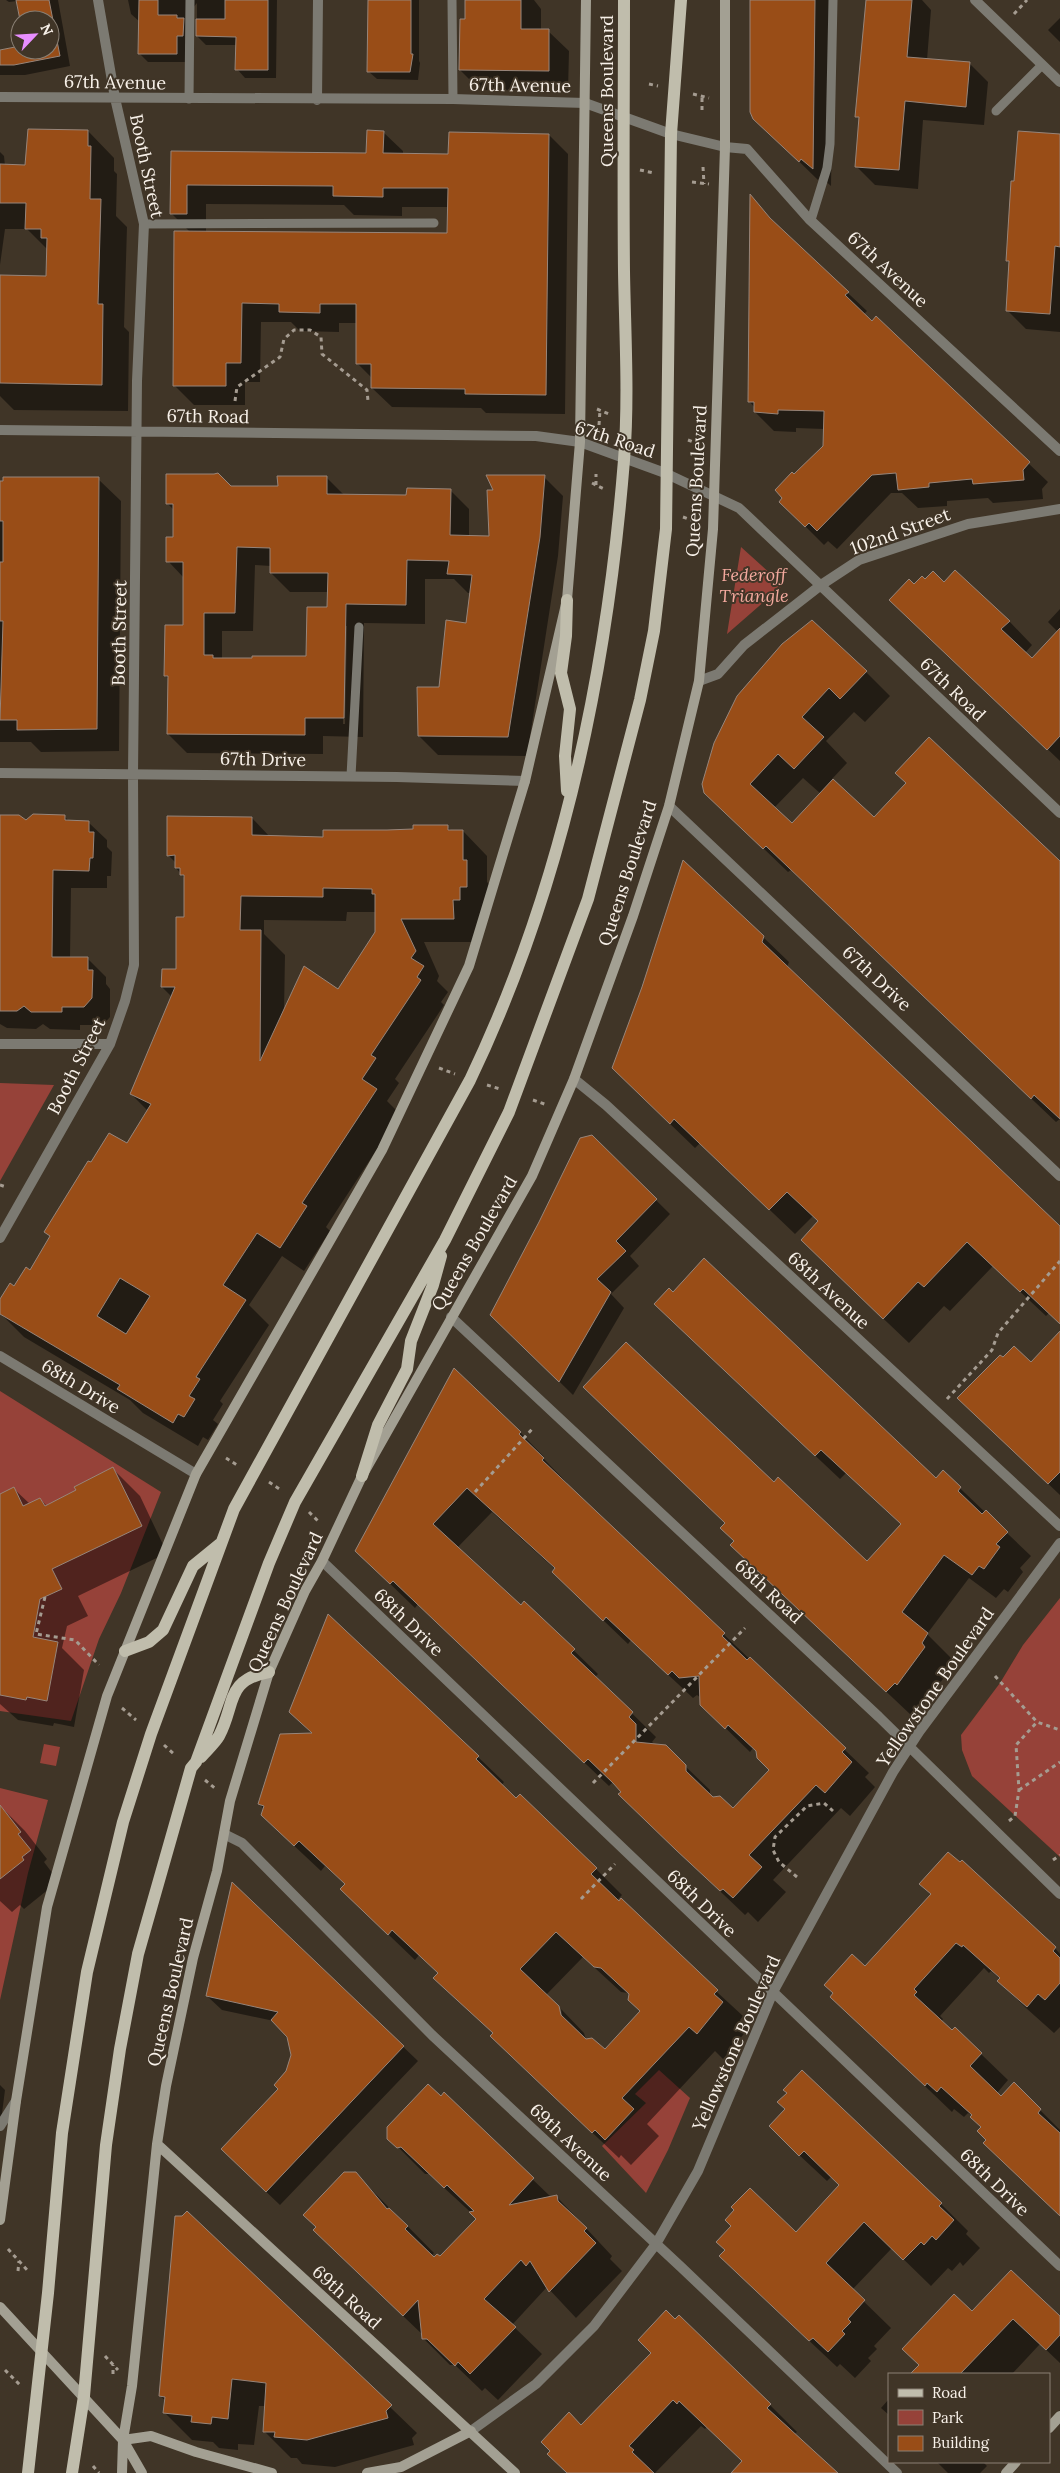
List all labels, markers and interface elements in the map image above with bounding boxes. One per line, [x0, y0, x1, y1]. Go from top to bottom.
north arrow [10, 10, 60, 60]
street label: Queens Boulevard [595, 15, 618, 167]
text: N [36, 21, 57, 38]
street label: 67th Avenue [64, 70, 167, 94]
street label: 67th Avenue [469, 73, 572, 97]
street label: Booth Street [125, 112, 169, 220]
street label: 67th Avenue [843, 226, 933, 312]
street label: 67th Road [166, 404, 250, 428]
street label: Queens Boulevard [681, 404, 711, 558]
street label: 67th Road [572, 415, 658, 463]
street label: 102nd Street [847, 502, 953, 560]
park label: Federoff Triangle [719, 563, 789, 607]
street label: Booth Street [107, 580, 131, 686]
street label: 67th Road [915, 652, 991, 726]
street label: 67th Drive [220, 747, 306, 771]
street label: Queens Boulevard [593, 797, 662, 949]
street label: 67th Drive [838, 940, 916, 1016]
street label: Booth Street [42, 1014, 110, 1118]
street label: Queens Boulevard [426, 1171, 522, 1315]
street label: 68th Avenue [783, 1246, 875, 1334]
street label: 68th Drive [37, 1353, 125, 1419]
street label: Queens Boulevard [242, 1528, 328, 1676]
street label: 68th Road [730, 1554, 808, 1628]
street label: 68th Drive [369, 1583, 449, 1661]
street label: Yellowstone Boulevard [871, 1602, 999, 1772]
street label: 68th Drive [662, 1864, 742, 1942]
street label: Queens Boulevard [142, 1915, 198, 2069]
street label: Yellowstone Boulevard [686, 1951, 785, 2135]
street label: 69th Avenue [525, 2098, 617, 2186]
street label: 68th Drive [955, 2143, 1035, 2221]
street label: 69th Road [308, 2260, 386, 2334]
legend [888, 2373, 1050, 2463]
text: Road [932, 2383, 967, 2402]
text: Park [932, 2408, 963, 2427]
text: Building [932, 2433, 990, 2452]

